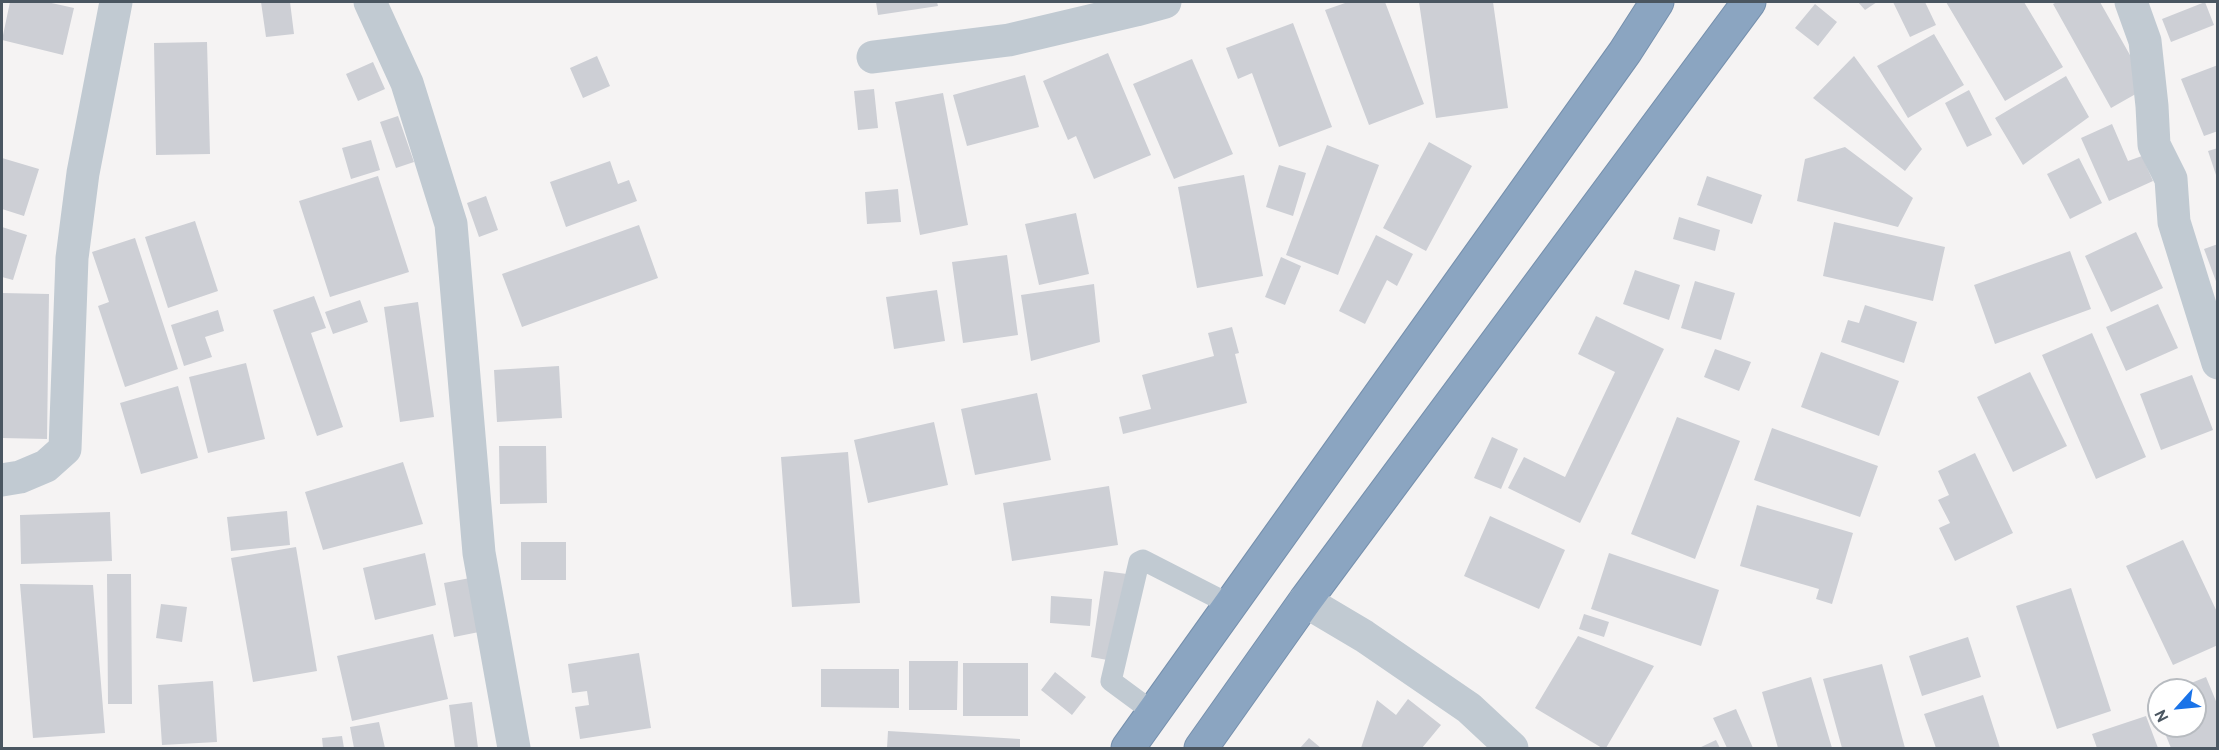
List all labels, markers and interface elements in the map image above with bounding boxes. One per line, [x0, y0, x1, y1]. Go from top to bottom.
north arrow [2147, 678, 2207, 738]
text: N [2151, 706, 2174, 725]

